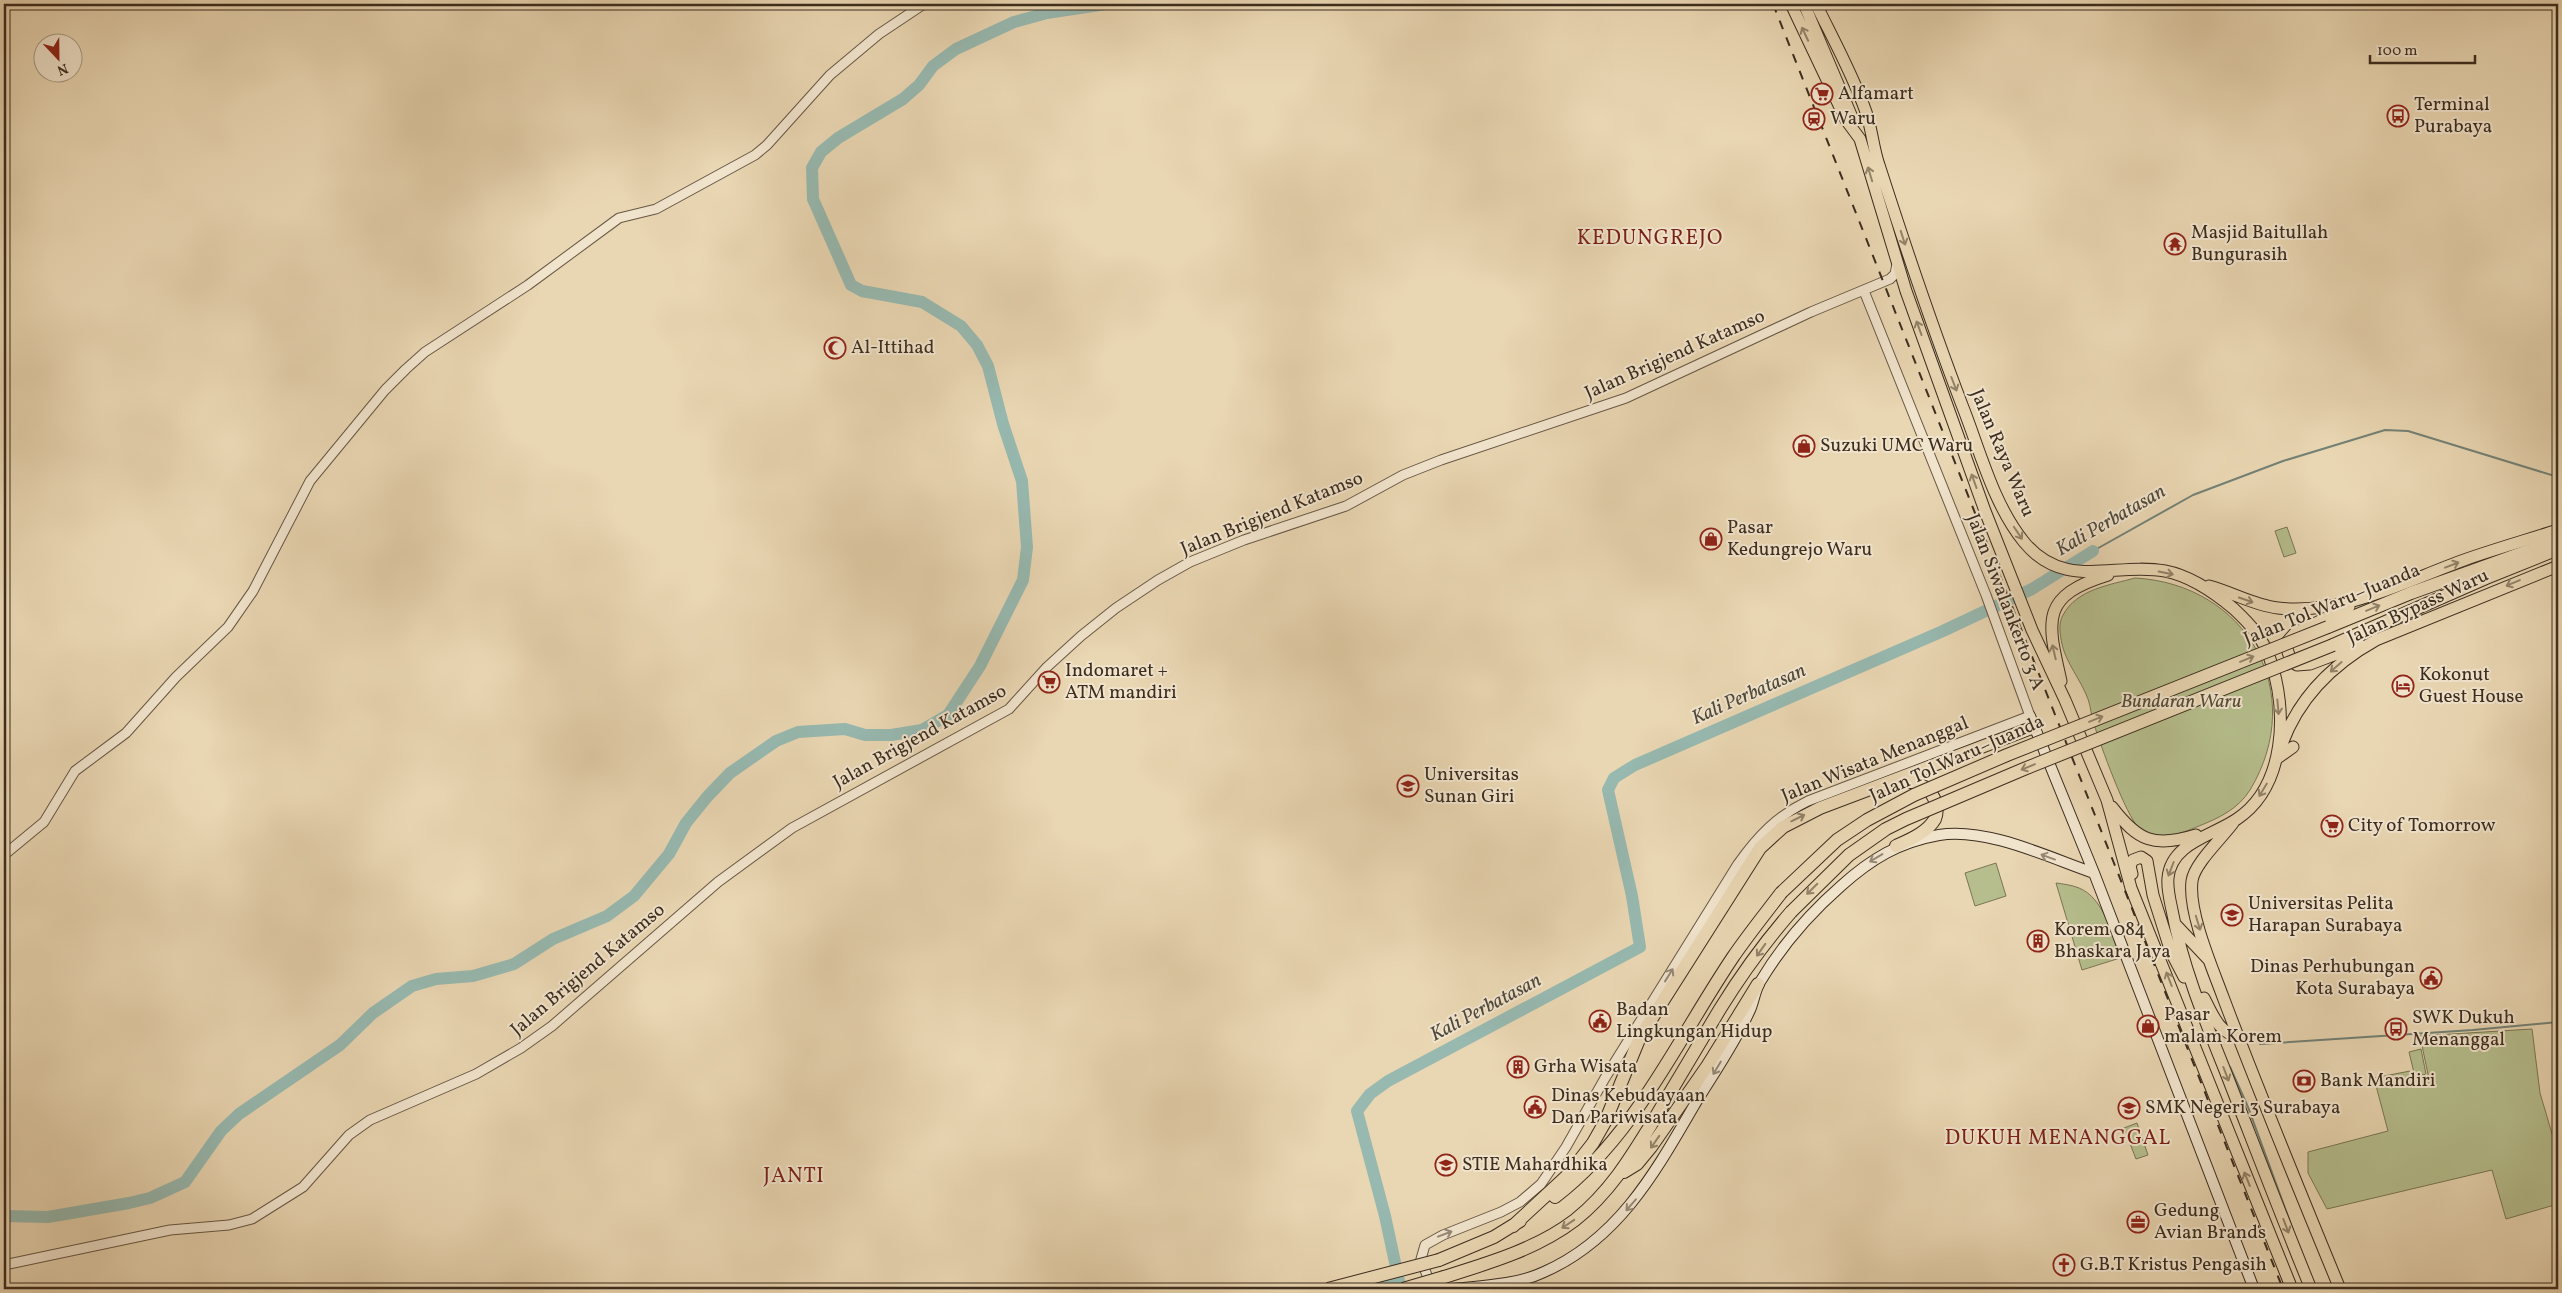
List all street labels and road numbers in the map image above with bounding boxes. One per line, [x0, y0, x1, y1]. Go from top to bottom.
street label: Jalan Brigjend Katamso [1581, 304, 1769, 406]
street label: Jalan Raya Waru [1963, 385, 2041, 521]
street label: Jalan Brigjend Katamso [1177, 465, 1367, 563]
street label: Jalan Siwalankerto 3 A [1959, 510, 2051, 694]
street label: Jalan Tol Waru–Juanda [2240, 558, 2424, 652]
street label: Jalan Bypass Waru [2343, 563, 2493, 651]
street label: Jalan Brigjend Katamso [829, 678, 1011, 796]
street label: Jalan Tol Waru–Juanda [1866, 709, 2048, 809]
street label: Jalan Wisata Menanggal [1777, 710, 1973, 809]
street label: Jalan Brigjend Katamso [505, 897, 671, 1043]

